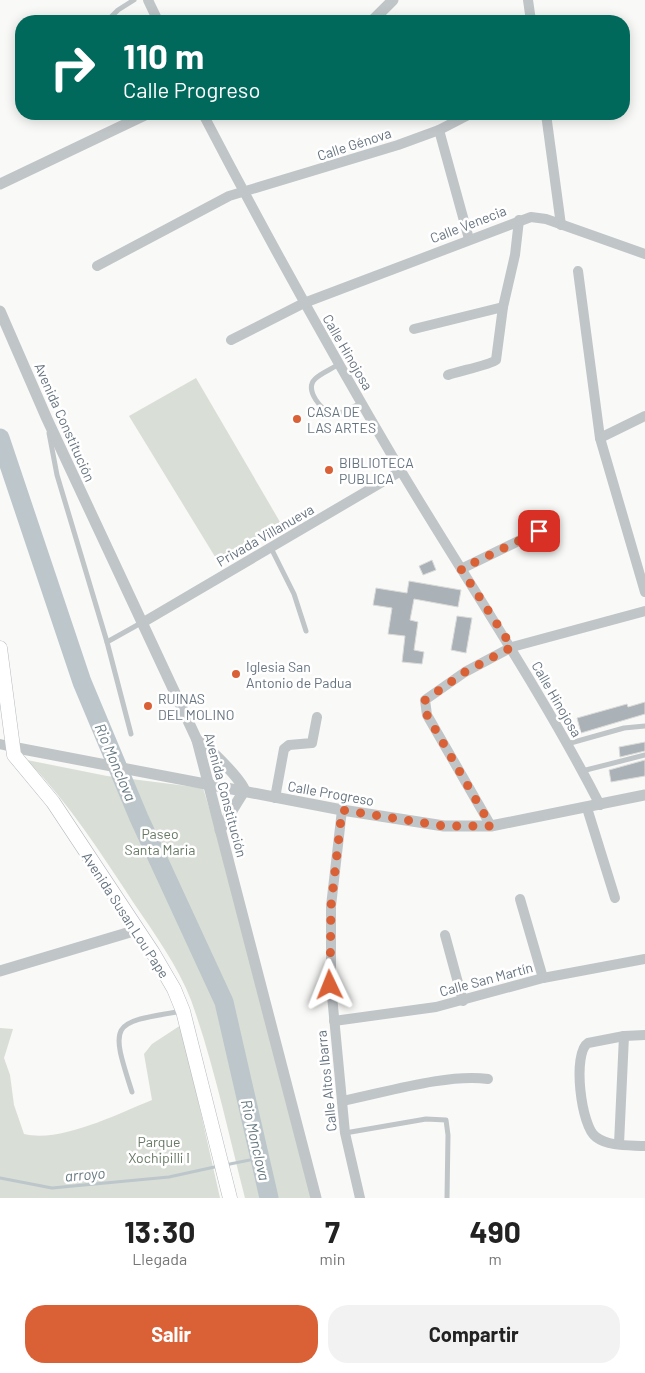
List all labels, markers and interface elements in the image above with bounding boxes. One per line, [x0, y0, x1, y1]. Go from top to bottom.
text: 110 m [123, 34, 204, 76]
icon: right [40, 35, 105, 100]
text: Calle Progreso [123, 76, 260, 102]
street label: Calle Génova [315, 124, 393, 164]
street label: Calle Venecia [428, 202, 508, 246]
street label: Calle Hinojosa [319, 311, 377, 393]
street label: Avenida Constitución [31, 360, 99, 484]
place label: CASA DE LAS ARTES [307, 403, 376, 436]
marker: CASA DE LAS ARTES [291, 413, 303, 425]
place label: BIBLIOTECA PUBLICA [339, 454, 414, 487]
marker: BIBLIOTECA PUBLICA [323, 464, 335, 476]
street label: Privada Villanueva [213, 500, 317, 570]
pin [518, 510, 560, 552]
icon: arrive [525, 517, 553, 545]
place label: Iglesia San Antonio de Padua [246, 658, 352, 691]
street label: Calle Hinojosa [528, 658, 586, 740]
marker: Iglesia San Antonio de Padua [230, 668, 242, 680]
place label: RUINAS DEL MOLINO [158, 690, 234, 723]
marker: RUINAS DEL MOLINO [142, 700, 154, 712]
water label: Rio Monclova [92, 720, 140, 804]
street label: Avenida Constitución [201, 731, 251, 859]
street label: Calle Progreso [286, 777, 376, 809]
park label: Paseo Santa Maria [125, 825, 195, 858]
street label: Avenida Susan Lou Pape [79, 849, 173, 981]
position arrow [303, 958, 355, 1010]
street label: Calle San Martín [437, 958, 535, 1000]
street label: Calle Altos Ibarra [312, 1030, 340, 1132]
water label: Rio Monclova [238, 1098, 274, 1182]
park label: Parque Xochipilli I [128, 1133, 190, 1166]
water label: arroyo [64, 1163, 106, 1185]
text: 13:30 [124, 1213, 195, 1249]
text: 7 [325, 1213, 340, 1249]
text: 490 [470, 1213, 521, 1249]
text: Llegada [132, 1249, 187, 1268]
text: min [319, 1249, 345, 1268]
text: m [489, 1249, 502, 1268]
button: Salir [25, 1305, 318, 1363]
button: Compartir [328, 1305, 620, 1363]

